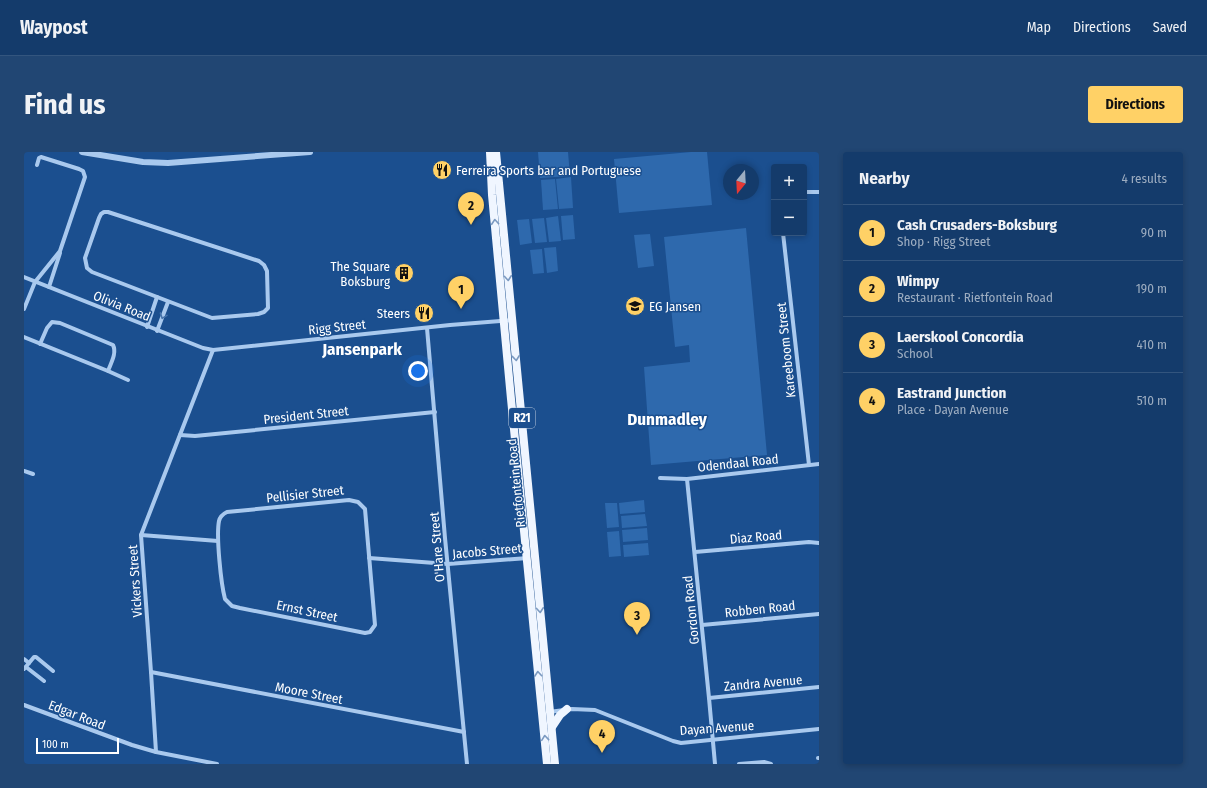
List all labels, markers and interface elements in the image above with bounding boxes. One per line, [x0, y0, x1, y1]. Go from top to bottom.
text: Waypost [20, 16, 88, 39]
text: Map [1027, 19, 1051, 36]
text: Directions [1073, 19, 1131, 36]
text: Saved [1153, 19, 1187, 36]
button: Directions [1088, 86, 1183, 123]
text: Find us [24, 88, 106, 121]
restaurant icon: Ferreira Sports bar and Portuguese [431, 159, 453, 181]
place label: Ferreira Sports bar and Portuguese [456, 163, 641, 178]
north arrow [723, 164, 759, 200]
map controls [771, 164, 807, 236]
button: + [771, 164, 807, 200]
text: Nearby [859, 168, 910, 189]
text: 4 results [1121, 171, 1167, 186]
pin: 2 [458, 192, 484, 225]
button: − [771, 200, 807, 236]
text: Cash Crusaders-Boksburg [897, 216, 1057, 234]
one-way arrow [490, 218, 499, 225]
text: 1 [869, 225, 875, 240]
text: 90 m [1141, 225, 1167, 240]
text: Shop · Rigg Street [897, 234, 991, 249]
place label: The Square Boksburg [330, 259, 391, 289]
building icon: The Square Boksburg [393, 262, 415, 284]
text: Wimpy [897, 272, 939, 290]
one-way arrow [503, 275, 512, 281]
pin: 1 [448, 276, 474, 309]
text: 2 [869, 281, 875, 296]
text: 190 m [1136, 281, 1167, 296]
street label: Olivia Road [91, 288, 153, 324]
text: Restaurant · Rietfontein Road [897, 290, 1053, 305]
school or university icon: EG Jansen [624, 295, 646, 317]
place label: EG Jansen [649, 299, 701, 314]
street label: Kareeboom Street [773, 301, 798, 398]
restaurant icon: Steers [413, 302, 435, 324]
place label: Steers [377, 306, 410, 321]
one-way arrow [159, 313, 167, 320]
street label: Rigg Street [308, 316, 367, 337]
text: Laerskool Concordia [897, 328, 1024, 346]
text: 3 [869, 337, 875, 352]
text: 410 m [1137, 337, 1167, 352]
district label: Jansenpark [321, 339, 402, 360]
text: School [897, 346, 933, 361]
one-way arrow [511, 355, 520, 361]
your location [408, 361, 428, 381]
text: Eastrand Junction [897, 384, 1006, 402]
text: 4 [869, 393, 875, 408]
text: 510 m [1137, 393, 1167, 408]
text: Place · Dayan Avenue [897, 402, 1009, 417]
street label: President Street [263, 403, 350, 427]
road number: R21 [509, 408, 535, 428]
district label: Dunmadley [627, 409, 708, 430]
street label: Rietfontein Road [504, 438, 528, 528]
street label: Odendaal Road [697, 451, 779, 475]
street label: Pellisier Street [266, 482, 345, 506]
street label: O'Hare Street [426, 510, 448, 583]
street label: Diaz Road [729, 527, 783, 547]
street label: Jacobs Street [452, 540, 523, 562]
street label: Vickers Street [125, 543, 145, 618]
street label: Gordon Road [680, 575, 702, 645]
street label: Ernst Street [275, 597, 340, 625]
street label: Robben Road [724, 598, 796, 620]
pin: 3 [624, 602, 650, 635]
one-way arrow [536, 607, 545, 613]
one-way arrow [534, 671, 543, 677]
street label: Zandra Avenue [723, 672, 803, 694]
street label: Moore Street [274, 679, 345, 707]
street label: Edgar Road [46, 697, 108, 733]
street label: Dayan Avenue [679, 718, 755, 738]
pin: 4 [589, 720, 615, 753]
one-way arrow [540, 735, 549, 741]
scale bar [36, 736, 119, 755]
text: 100 m [42, 738, 69, 751]

